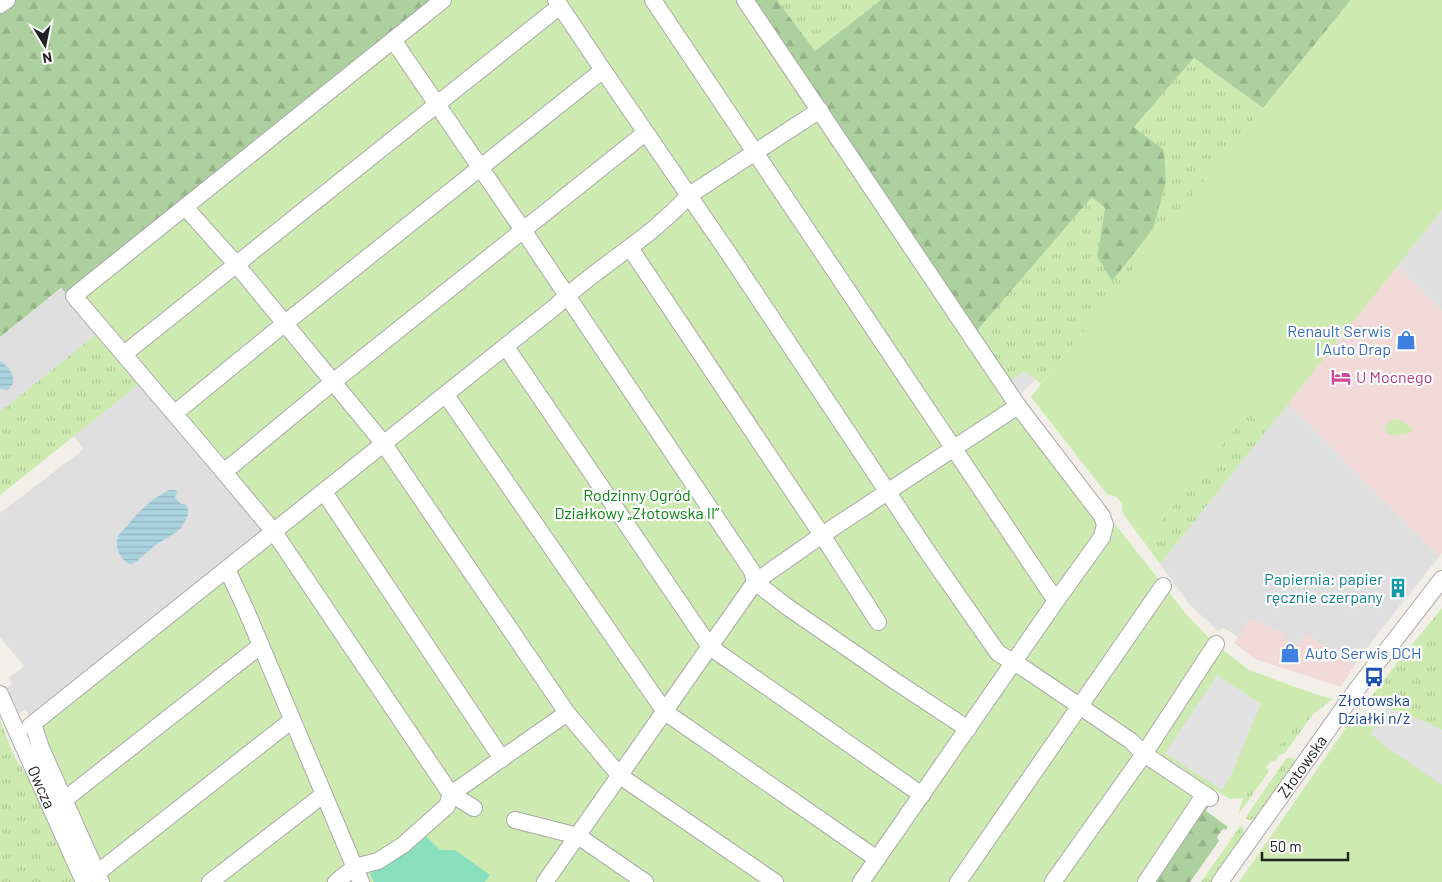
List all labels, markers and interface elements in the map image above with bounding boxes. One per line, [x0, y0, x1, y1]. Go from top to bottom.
north arrow [20, 20, 70, 70]
text: N [41, 49, 53, 67]
place label: Renault Serwis | Auto Drap [1287, 321, 1391, 358]
shop icon: Renault Serwis | Auto Drap [1395, 329, 1417, 351]
hotel icon: U Mocnego [1330, 366, 1352, 388]
place label: U Mocnego [1356, 367, 1432, 386]
park label: Rodzinny Ogród Działkowy „Złotowska II” [555, 485, 720, 522]
place label: Papiernia: papier ręcznie czerpany [1264, 569, 1384, 606]
building icon: Papiernia: papier ręcznie czerpany [1387, 577, 1409, 599]
shop icon: Auto Serwis DCH [1279, 642, 1301, 664]
place label: Auto Serwis DCH [1305, 643, 1421, 662]
bus stop icon: Złotowska Działki n/ż [1363, 666, 1385, 688]
place label: Złotowska Działki n/ż [1338, 690, 1410, 727]
street label: Złotowska [1273, 731, 1330, 801]
street label: Owcza [24, 763, 60, 811]
scale bar [1262, 830, 1348, 862]
text: 50 m [1270, 837, 1302, 855]

